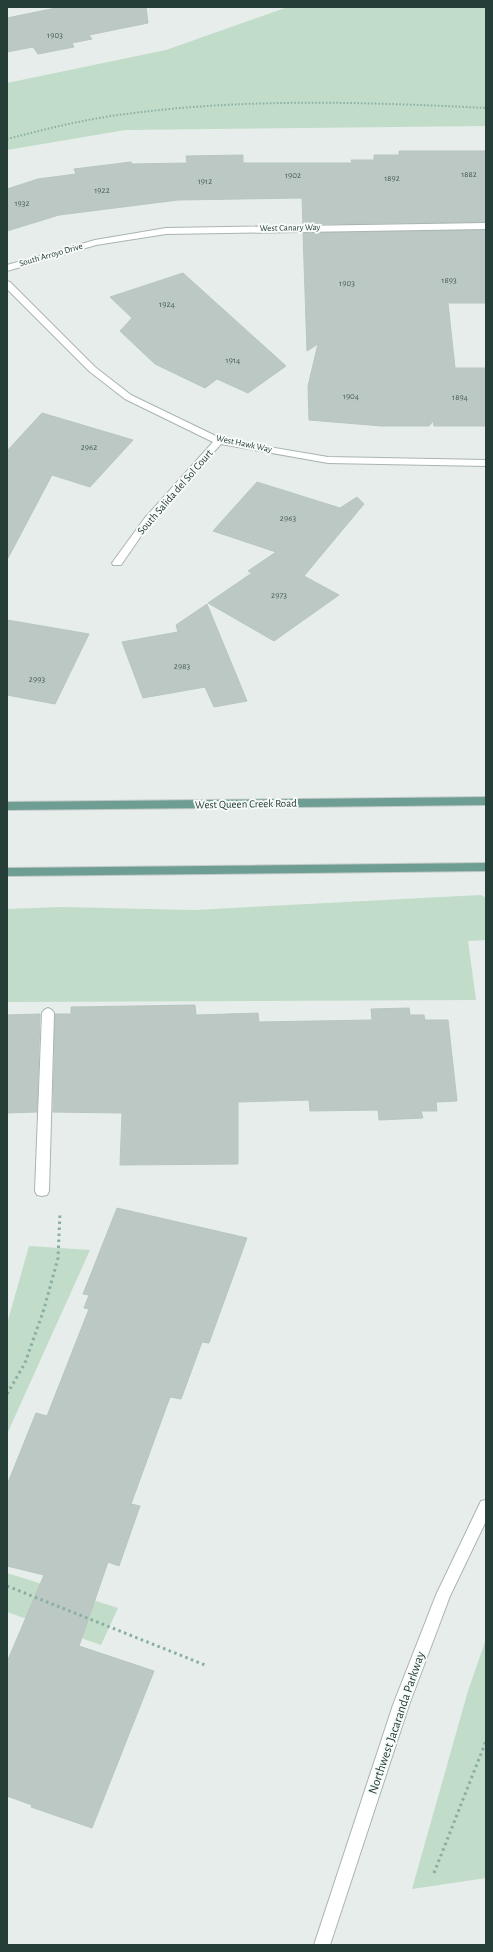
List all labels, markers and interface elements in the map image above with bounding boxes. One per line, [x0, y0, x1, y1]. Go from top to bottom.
house number: 1903 [47, 31, 63, 40]
house number: 1882 [461, 170, 477, 179]
house number: 1902 [285, 171, 301, 180]
house number: 1892 [384, 174, 400, 183]
house number: 1912 [198, 177, 212, 186]
house number: 1922 [94, 186, 110, 195]
house number: 1932 [14, 199, 30, 208]
street label: West Canary Way [260, 223, 321, 233]
street label: South Arroyo Drive [18, 242, 84, 268]
house number: 1893 [441, 276, 457, 285]
house number: 1903 [339, 279, 355, 288]
house number: 1924 [159, 300, 176, 309]
house number: 1914 [226, 356, 241, 365]
house number: 1904 [343, 392, 360, 401]
house number: 1894 [452, 393, 469, 402]
street label: West Hawk Way [215, 434, 273, 454]
house number: 2962 [81, 443, 97, 452]
street label: South Salida del Sol Court [135, 447, 215, 537]
house number: 2963 [280, 514, 296, 523]
house number: 2973 [271, 591, 287, 600]
house number: 2983 [174, 662, 190, 671]
house number: 2993 [29, 675, 45, 684]
street label: West Queen Creek Road [195, 798, 297, 810]
street label: Northwest Jacaranda Parkway [366, 1650, 428, 1796]

